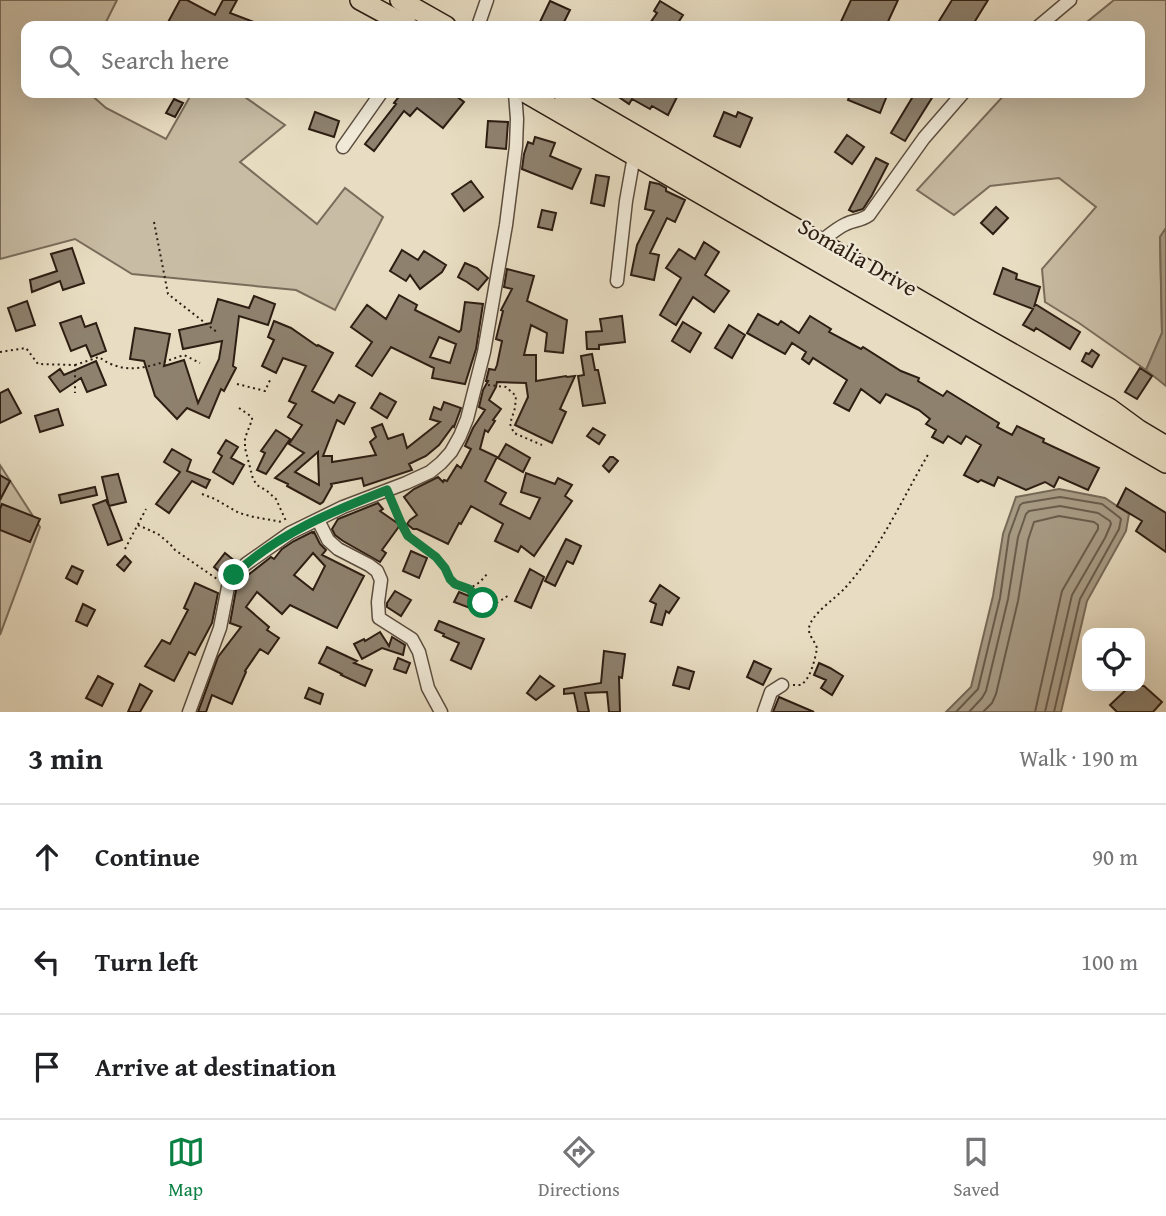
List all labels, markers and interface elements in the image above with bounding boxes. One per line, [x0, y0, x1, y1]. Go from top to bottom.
search box [21, 21, 1145, 98]
text: Search here [101, 40, 229, 79]
icon: search [45, 41, 83, 79]
street label: Somalia Drive [792, 209, 924, 304]
route end [218, 559, 249, 590]
route start [467, 587, 498, 618]
map controls [1082, 628, 1145, 691]
button: locate [1082, 628, 1145, 691]
text: 3 min [28, 736, 103, 780]
text: Walk · 190 m [1019, 741, 1138, 774]
text: Continue [95, 837, 200, 876]
icon: ahead [28, 838, 66, 876]
text: 90 m [1092, 840, 1138, 873]
text: Turn left [95, 942, 198, 981]
icon: left [28, 943, 66, 981]
text: 100 m [1081, 945, 1138, 978]
text: Arrive at destination [95, 1047, 336, 1086]
icon: arrive [28, 1048, 66, 1086]
tab: Map [167, 1133, 205, 1203]
tab: Directions [538, 1133, 620, 1203]
tab: Saved [953, 1133, 999, 1203]

